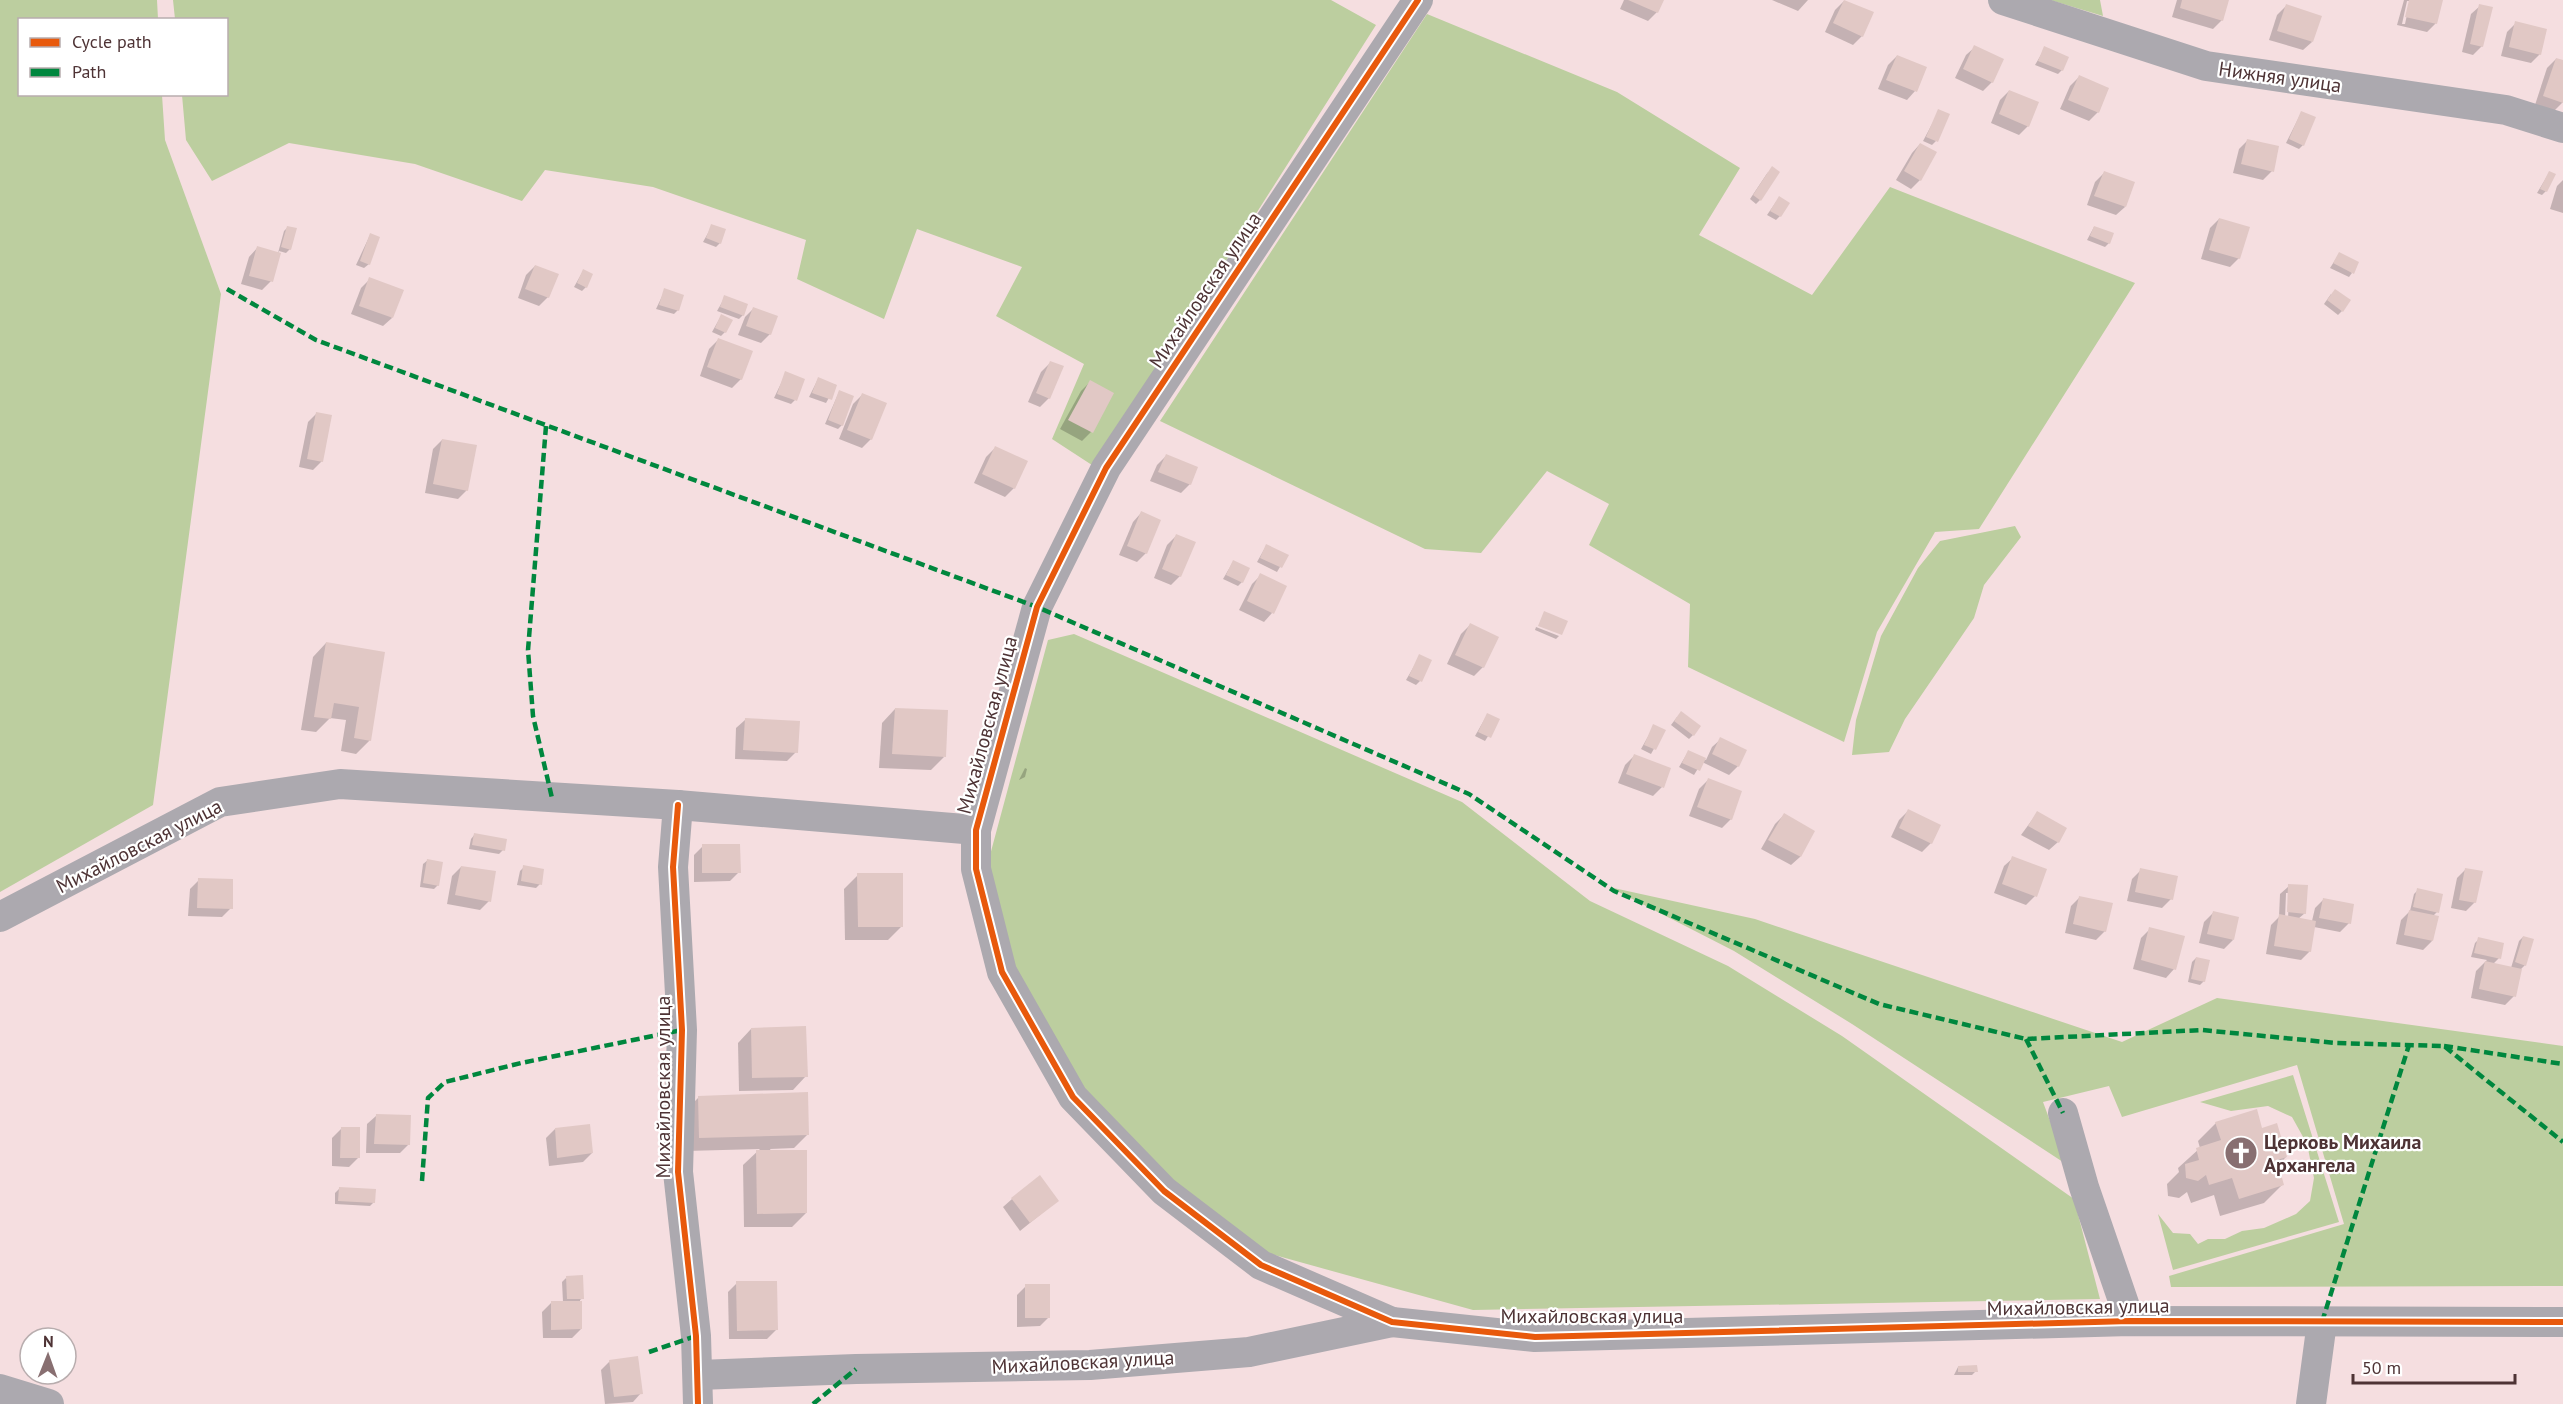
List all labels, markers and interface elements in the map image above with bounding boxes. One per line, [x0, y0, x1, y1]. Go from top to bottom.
legend [18, 18, 228, 96]
text: Cycle path [72, 30, 152, 53]
street label: Нижняя улица [2217, 56, 2343, 98]
text: Path [72, 60, 106, 83]
street label: Михайловская улица [1143, 207, 1267, 373]
street label: Михайловская улица [951, 633, 1023, 817]
street label: Михайловская улица [52, 793, 226, 899]
street label: Михайловская улица [650, 996, 676, 1178]
place label: Церковь Михаила Архангела [2264, 1129, 2421, 1178]
church icon: Церковь Михаила Архангела [2223, 1135, 2259, 1171]
street label: Михайловская улица [1986, 1292, 2170, 1322]
street label: Михайловская улица [1501, 1303, 1683, 1329]
north arrow [18, 1326, 78, 1386]
text: N [43, 1331, 54, 1351]
street label: Михайловская улица [991, 1344, 1175, 1380]
scale bar [2353, 1347, 2515, 1385]
text: 50 m [2362, 1356, 2401, 1379]

